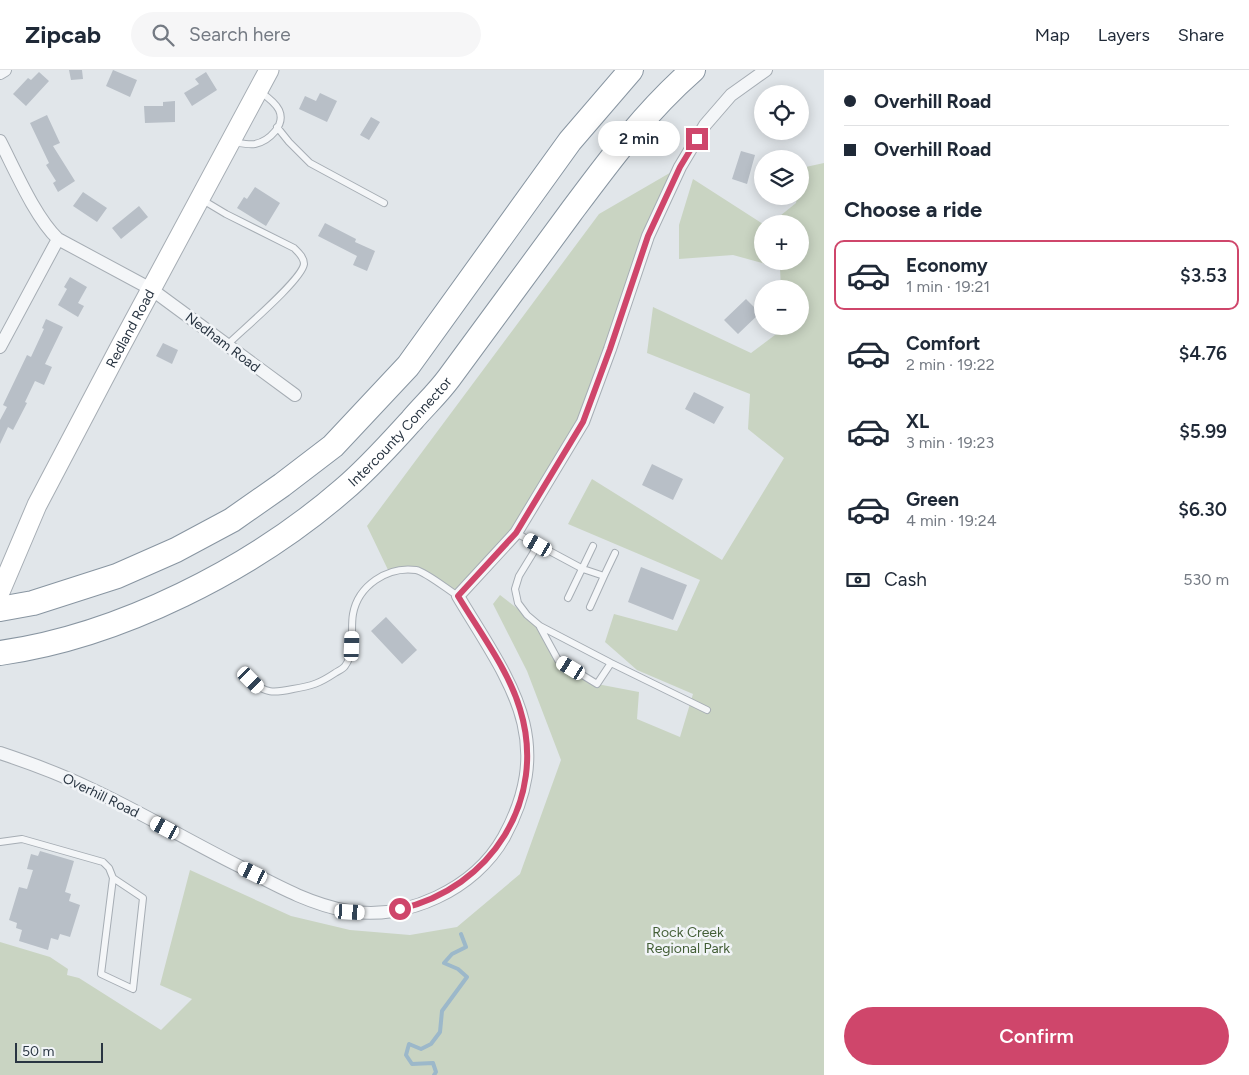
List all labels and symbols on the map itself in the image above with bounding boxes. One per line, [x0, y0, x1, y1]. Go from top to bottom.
callout: 2 min [597, 122, 680, 156]
route end [686, 128, 708, 150]
street label: Redland Road [103, 287, 158, 371]
street label: Nedham Road [182, 309, 263, 376]
street label: Intercounty Connector [345, 374, 456, 490]
car [521, 531, 554, 559]
car [343, 631, 360, 661]
car [554, 654, 587, 682]
car [235, 664, 266, 696]
street label: Overhill Road [60, 770, 142, 821]
car [148, 814, 181, 842]
car [236, 860, 269, 886]
route start [389, 898, 411, 920]
car [334, 904, 365, 920]
park label: Rock Creek Regional Park [646, 924, 730, 957]
scale bar [15, 1040, 102, 1063]

